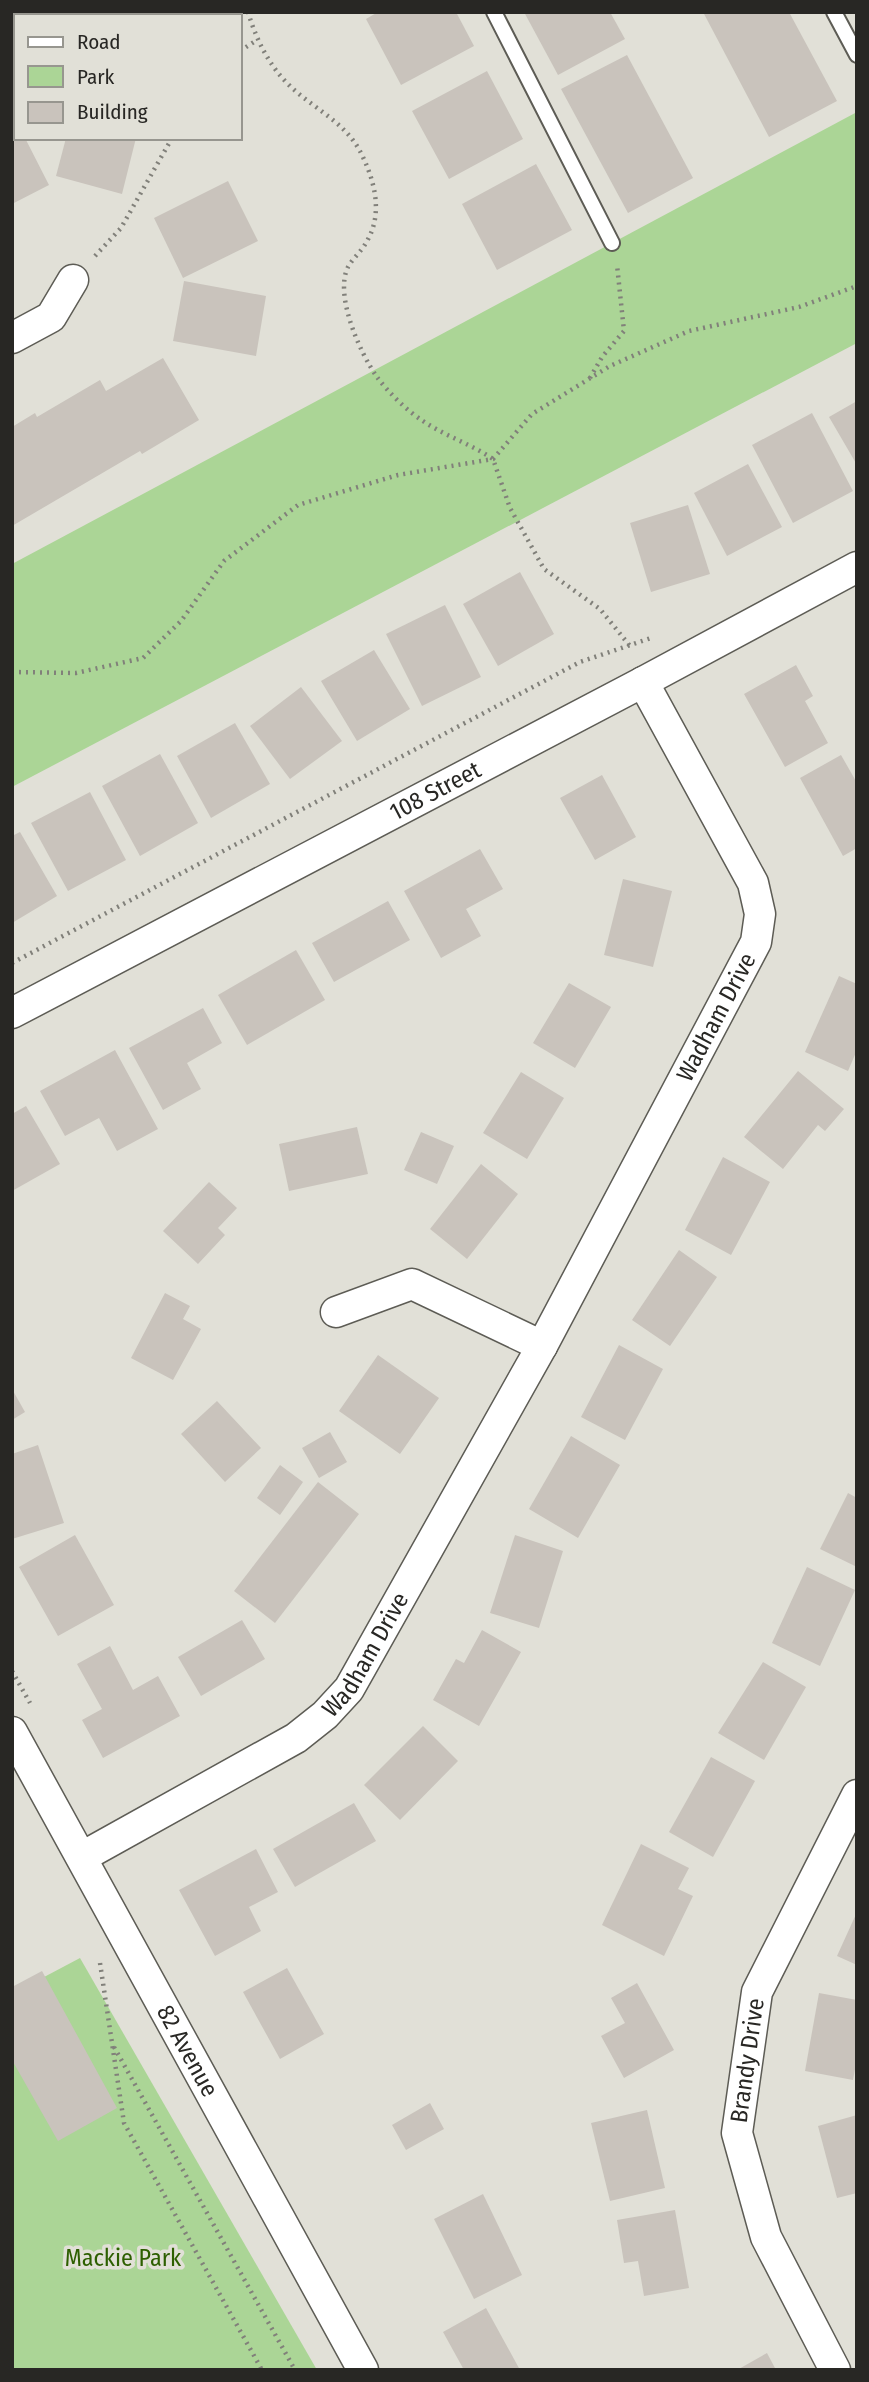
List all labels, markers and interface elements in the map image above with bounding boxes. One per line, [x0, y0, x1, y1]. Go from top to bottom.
legend [14, 14, 242, 140]
text: Road [77, 29, 121, 55]
text: Park [77, 64, 115, 90]
text: Building [77, 99, 148, 125]
street label: 108 Street [385, 756, 486, 826]
street label: Wadham Drive [671, 948, 762, 1086]
street label: Wadham Drive [316, 1588, 414, 1723]
street label: Brandy Drive [725, 1997, 770, 2125]
street label: 82 Avenue [151, 2000, 224, 2102]
park label: Mackie Park [65, 2244, 182, 2272]

